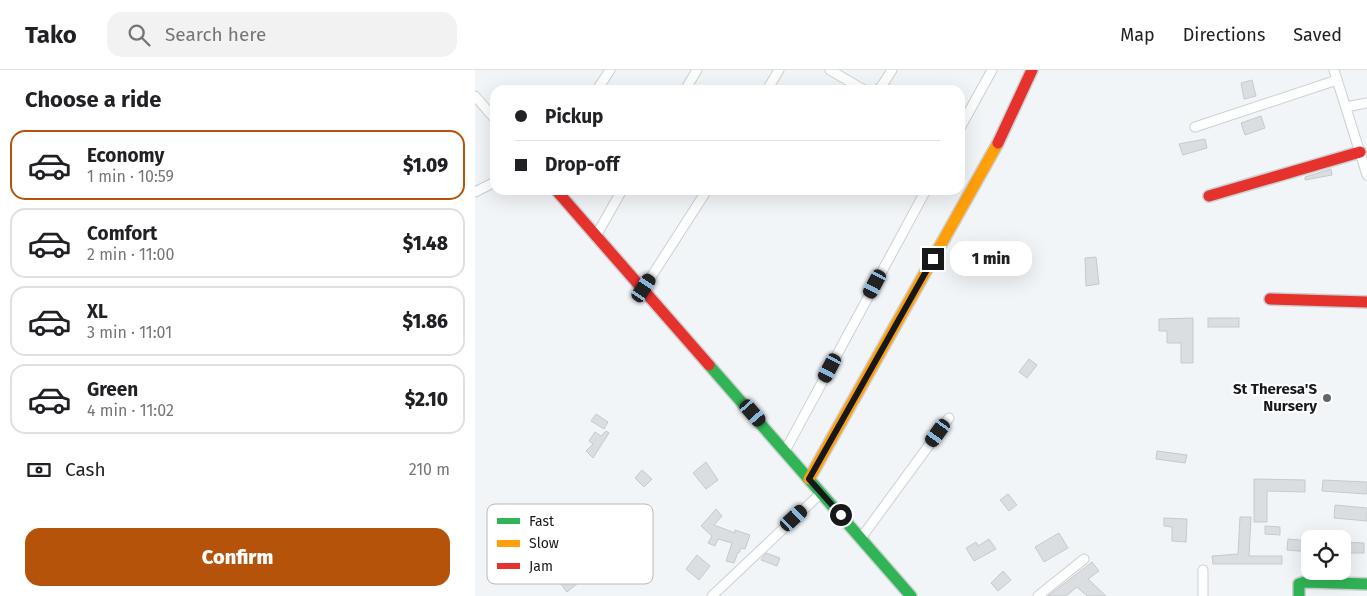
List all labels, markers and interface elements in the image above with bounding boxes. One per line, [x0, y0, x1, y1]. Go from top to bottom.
search box [107, 12, 457, 57]
text: Tako [25, 21, 77, 49]
icon: search [125, 21, 153, 49]
text: Search here [165, 23, 266, 46]
text: Map [1120, 24, 1155, 46]
text: Directions [1183, 24, 1265, 46]
text: Saved [1293, 24, 1342, 46]
text: Choose a ride [25, 86, 161, 113]
text: Pickup [545, 105, 603, 128]
icon: car [27, 143, 72, 188]
text: Economy [87, 144, 164, 167]
text: Drop-off [545, 153, 619, 176]
text: $1.09 [403, 154, 448, 177]
text: 1 min · 10:59 [87, 167, 174, 186]
icon: car [27, 221, 72, 266]
text: Comfort [87, 222, 157, 245]
text: $1.48 [403, 232, 448, 255]
callout: 1 min [951, 242, 1033, 276]
text: 2 min · 11:00 [87, 245, 174, 264]
route end [922, 248, 944, 270]
text: 1 min [972, 249, 1010, 268]
car [861, 267, 888, 301]
car [629, 271, 658, 305]
icon: car [27, 299, 72, 344]
text: XL [87, 300, 108, 323]
text: $1.86 [403, 310, 448, 333]
text: 3 min · 11:01 [87, 323, 172, 342]
car [816, 351, 843, 385]
icon: car [27, 377, 72, 422]
text: Green [87, 378, 138, 401]
place label: St Theresa'S Nursery [1233, 380, 1317, 415]
text: $2.10 [405, 388, 448, 411]
marker: St Theresa'S Nursery [1321, 392, 1333, 404]
car [737, 397, 768, 429]
text: 4 min · 11:02 [87, 401, 174, 420]
car [923, 416, 952, 450]
icon: cash [25, 456, 53, 484]
text: Cash [65, 458, 106, 481]
text: 210 m [409, 460, 450, 479]
car [777, 502, 810, 534]
legend [487, 504, 653, 584]
route start [830, 504, 852, 526]
text: Fast [529, 513, 555, 530]
button: Confirm [25, 528, 450, 586]
map controls [1301, 530, 1351, 580]
button: locate [1301, 530, 1351, 580]
text: Slow [529, 535, 559, 552]
text: Jam [529, 558, 553, 575]

